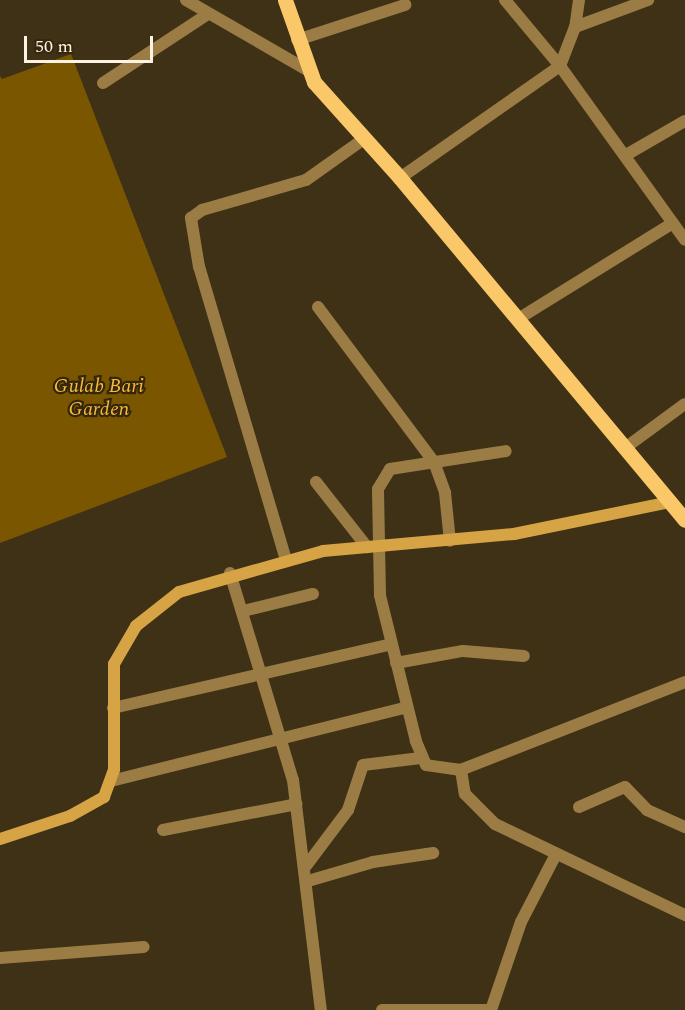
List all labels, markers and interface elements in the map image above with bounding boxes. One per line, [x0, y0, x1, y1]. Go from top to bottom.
scale bar [27, 24, 156, 62]
text: 50 m [35, 33, 73, 60]
park label: Gulab Bari Garden [54, 375, 144, 422]

